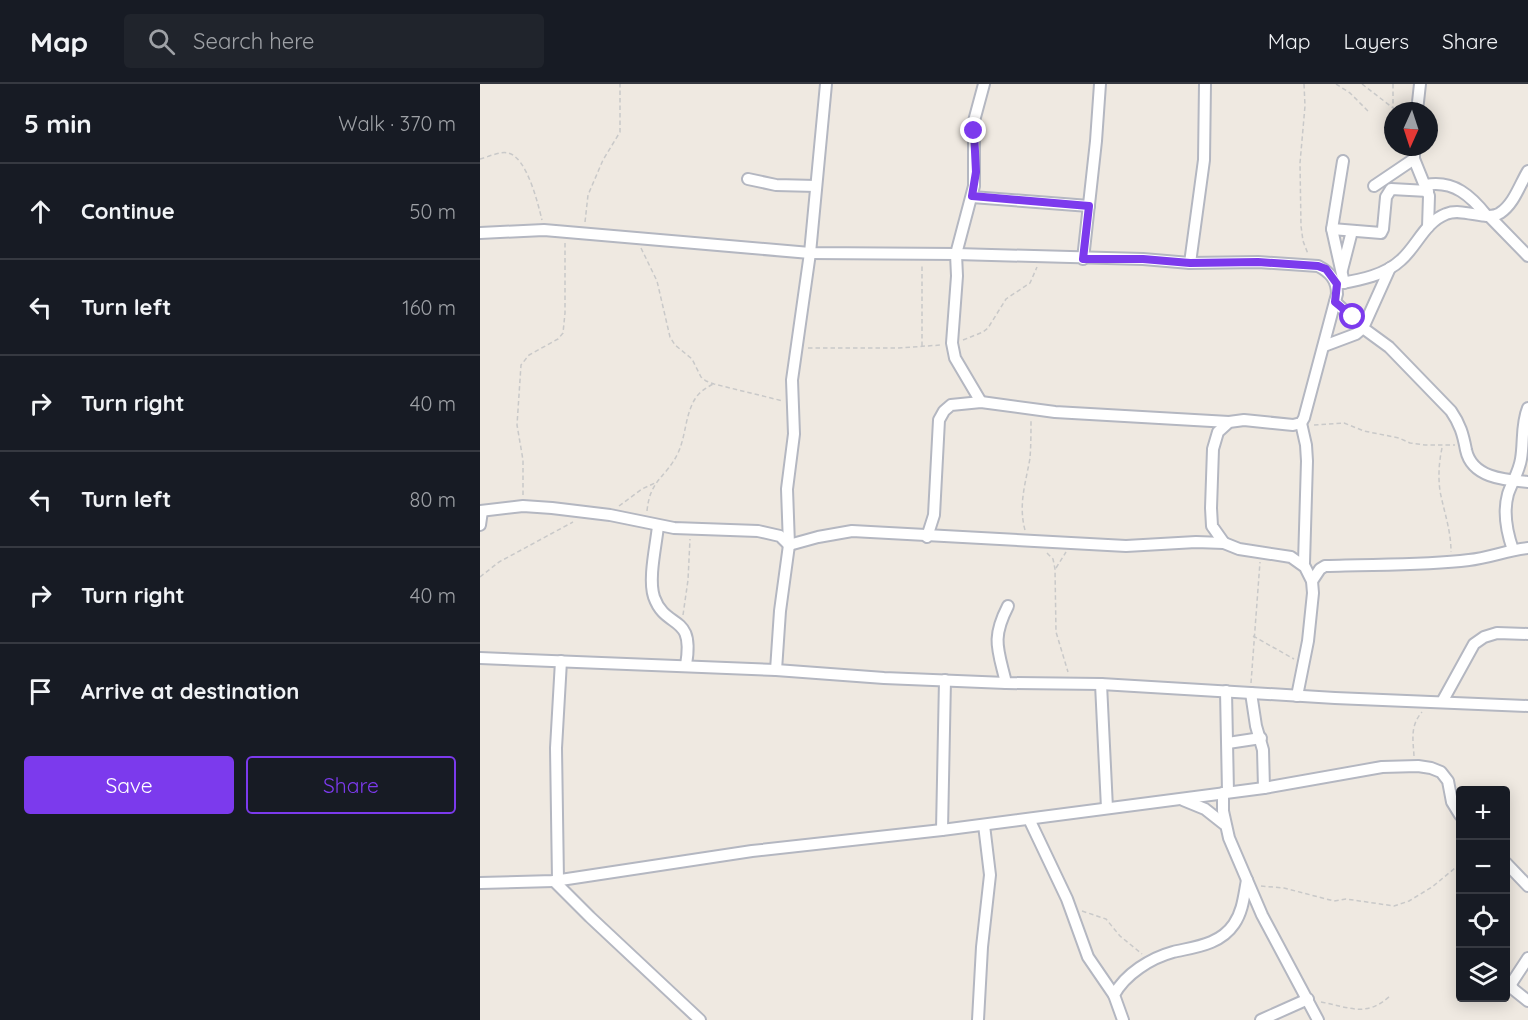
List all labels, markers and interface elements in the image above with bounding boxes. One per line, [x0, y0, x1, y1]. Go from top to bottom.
search box [124, 14, 544, 68]
text: Map [30, 24, 88, 59]
icon: search [145, 25, 178, 58]
text: Search here [193, 27, 315, 55]
text: Map [1268, 28, 1311, 54]
text: Layers [1344, 28, 1409, 54]
text: Share [1442, 28, 1498, 54]
north arrow [1384, 102, 1438, 156]
text: 5 min [24, 107, 92, 140]
text: Walk · 370 m [338, 111, 456, 136]
route end [960, 117, 986, 143]
icon: ahead [24, 195, 57, 228]
text: Continue [81, 197, 175, 225]
text: 50 m [410, 199, 456, 224]
icon: left [24, 291, 57, 324]
text: Turn left [81, 293, 171, 321]
text: 160 m [402, 295, 456, 320]
route start [1339, 303, 1365, 329]
icon: right [24, 387, 57, 420]
text: Turn right [81, 389, 185, 417]
text: 40 m [410, 391, 456, 416]
icon: left [24, 483, 57, 516]
text: Turn left [81, 485, 171, 513]
text: 80 m [410, 487, 456, 512]
icon: right [24, 579, 57, 612]
text: Turn right [81, 581, 185, 609]
text: 40 m [410, 583, 456, 608]
icon: arrive [24, 675, 57, 708]
text: Arrive at destination [81, 677, 299, 705]
button: Save [24, 756, 234, 814]
button: Share [246, 756, 456, 814]
map controls [1456, 786, 1510, 1002]
button: + [1456, 786, 1510, 840]
button: − [1456, 840, 1510, 894]
button: locate [1456, 894, 1510, 948]
button: layers [1456, 948, 1510, 1002]

